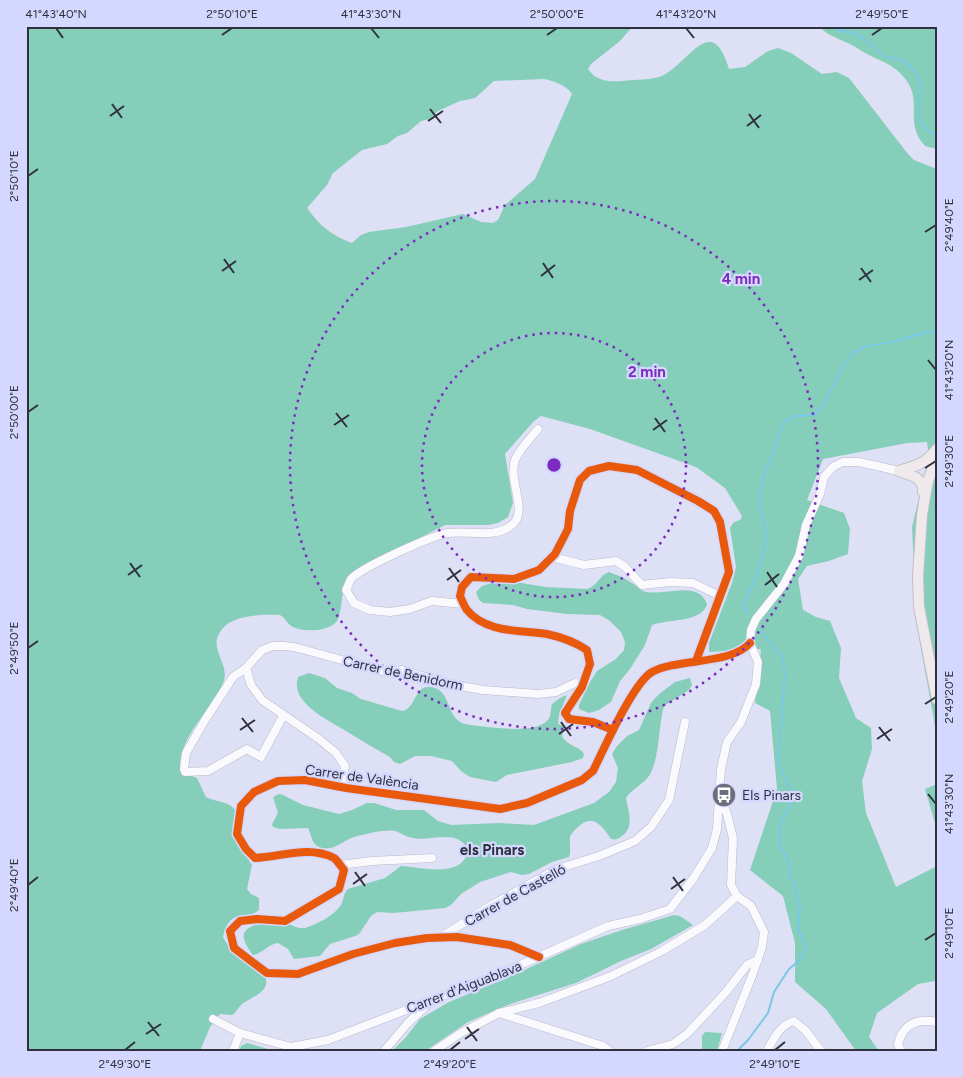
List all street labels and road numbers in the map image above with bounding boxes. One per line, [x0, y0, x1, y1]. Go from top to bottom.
street label: Carrer de Benidorm [341, 652, 464, 695]
street label: Carrer de València [304, 761, 420, 794]
street label: Carrer de Castelló [462, 861, 569, 930]
street label: Carrer d'Aiguablava [404, 958, 524, 1017]

